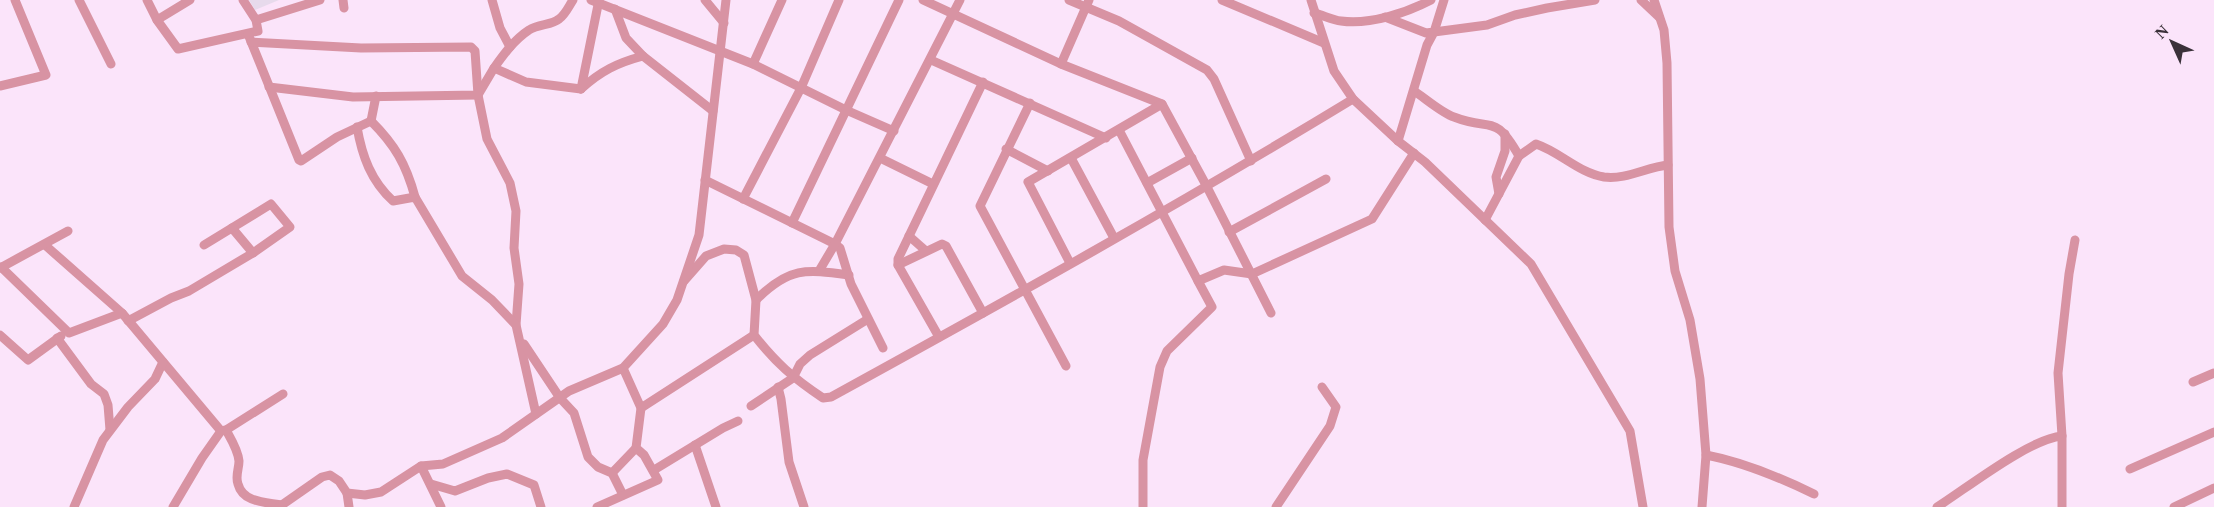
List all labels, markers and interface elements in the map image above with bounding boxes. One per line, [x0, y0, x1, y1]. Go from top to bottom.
north arrow [2142, 12, 2202, 72]
text: N [2152, 21, 2172, 42]

